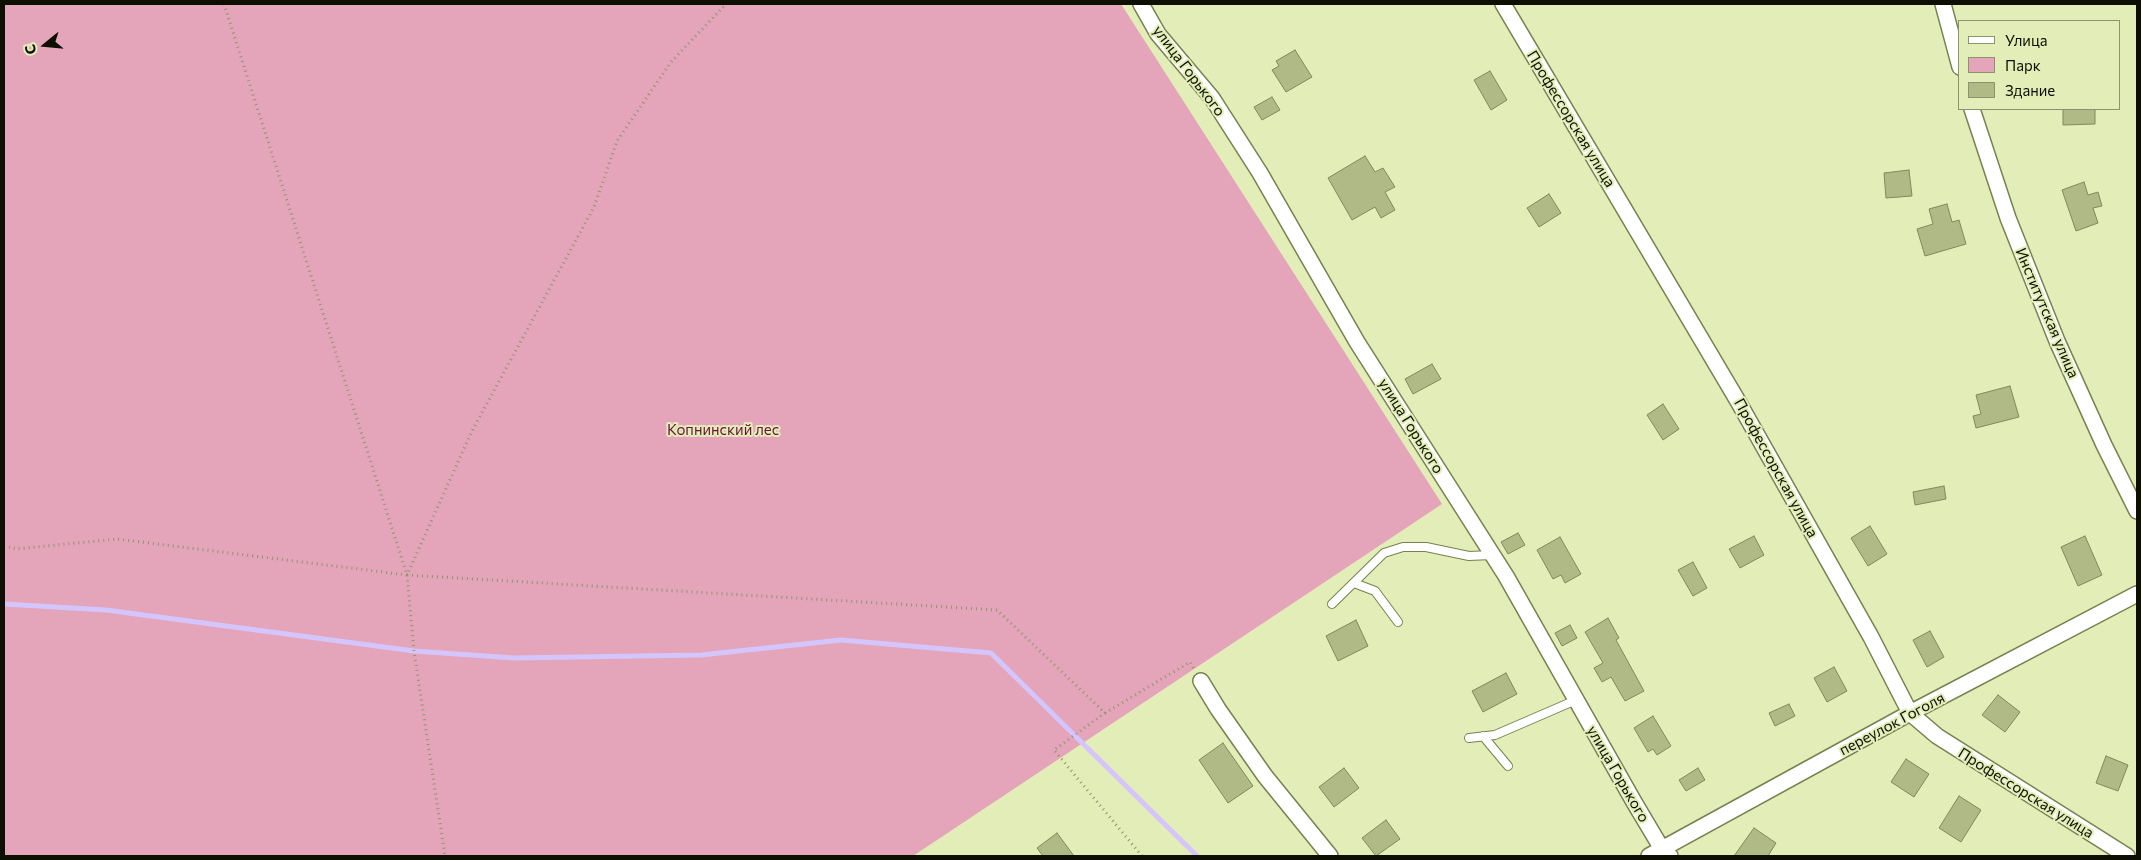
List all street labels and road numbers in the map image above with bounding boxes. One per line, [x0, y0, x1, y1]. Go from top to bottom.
street label: улица Горького [1149, 22, 1229, 120]
street label: Профессорская улица [1523, 47, 1619, 191]
street label: Институтская улица [2011, 245, 2083, 381]
street label: улица Горького [1375, 375, 1447, 477]
street label: Профессорская улица [1730, 395, 1822, 541]
street label: переулок Гоголя [1836, 689, 1948, 759]
street label: улица Горького [1583, 722, 1653, 826]
street label: Профессорская улица [1955, 744, 2097, 842]

